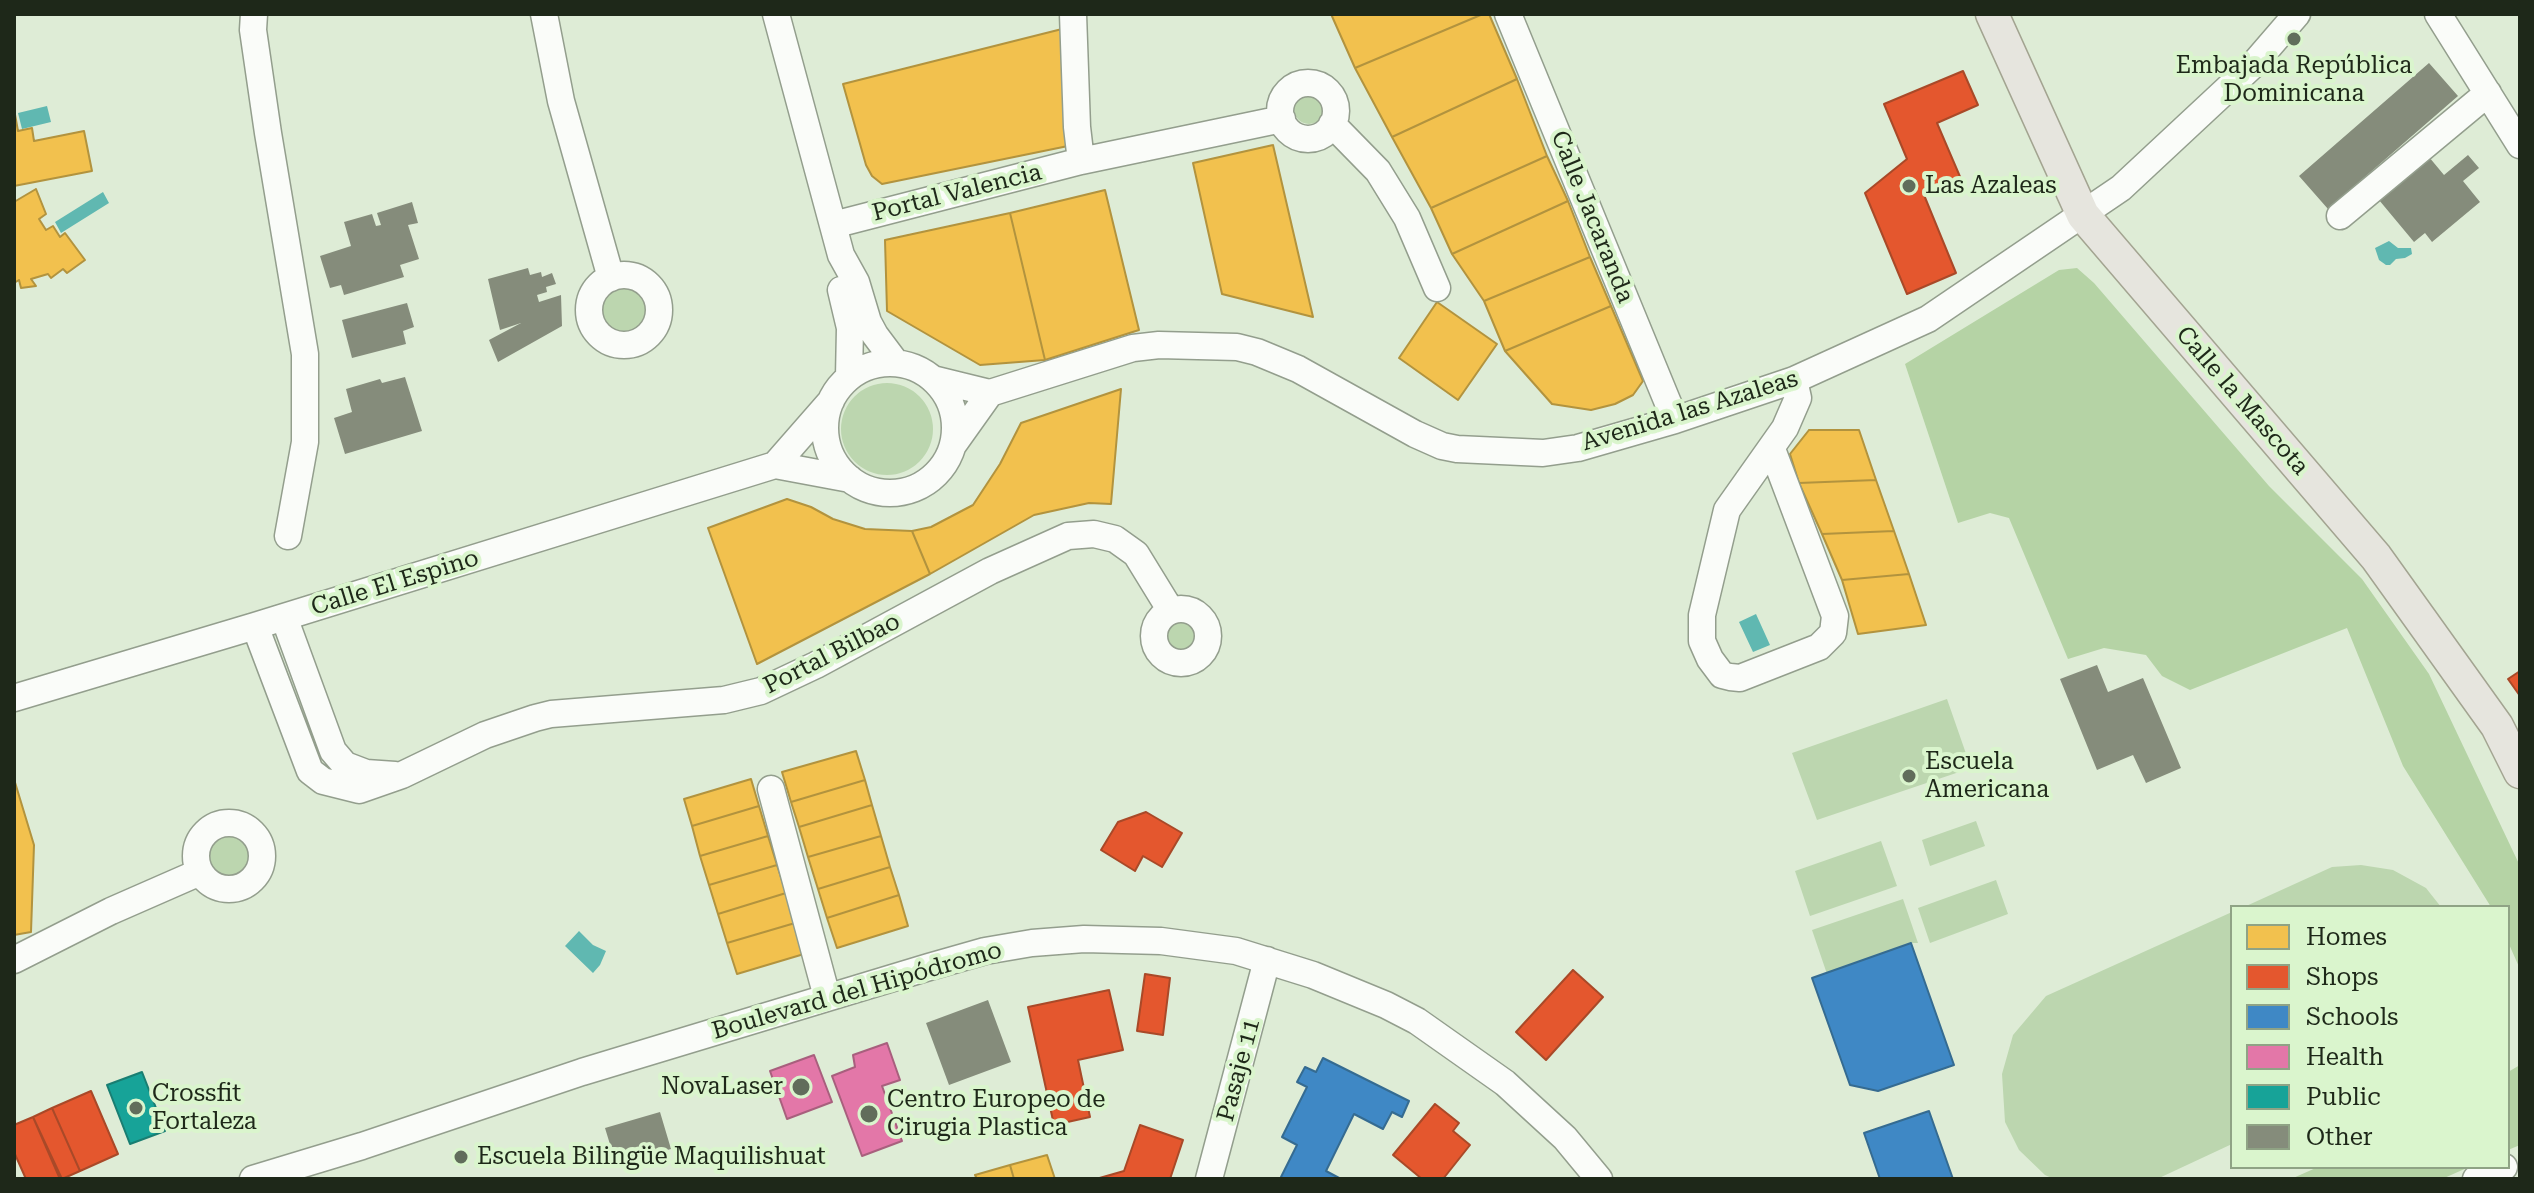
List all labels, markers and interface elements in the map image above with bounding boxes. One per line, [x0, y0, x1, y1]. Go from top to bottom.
marker: Embajada República Dominicana [2285, 30, 2303, 48]
place label: Embajada República Dominicana [2176, 52, 2412, 108]
street label: Calle Jacaranda [1544, 127, 1640, 307]
street label: Portal Valencia [869, 158, 1045, 228]
place label: Las Azaleas [1925, 172, 2057, 200]
marker: Las Azaleas [1900, 177, 1918, 195]
street label: Calle la Mascota [2170, 321, 2314, 481]
street label: Avenida las Azaleas [1579, 364, 1801, 458]
street label: Calle El Espino [308, 544, 482, 622]
street label: Portal Bilbao [759, 607, 905, 701]
place label: Escuela Americana [1925, 748, 2049, 804]
marker: Escuela Americana [1900, 767, 1918, 785]
legend [2230, 905, 2510, 1169]
text: Homes [2306, 923, 2387, 951]
street label: Boulevard del Hipódromo [709, 936, 1005, 1046]
text: Shops [2306, 963, 2378, 991]
text: Schools [2306, 1003, 2399, 1031]
street label: Pasaje 11 [1211, 1015, 1267, 1125]
text: Health [2306, 1043, 2384, 1071]
place label: NovaLaser [661, 1073, 783, 1101]
marker: NovaLaser [790, 1076, 812, 1098]
place label: Crossfit Fortaleza [152, 1080, 257, 1136]
text: Public [2306, 1083, 2381, 1111]
place label: Centro Europeo de Cirugia Plastica [887, 1086, 1105, 1142]
marker: Crossfit Fortaleza [127, 1099, 145, 1117]
marker: Centro Europeo de Cirugia Plastica [858, 1103, 880, 1125]
text: Other [2306, 1123, 2373, 1151]
place label: Escuela Bilingüe Maquilishuat [477, 1143, 826, 1171]
marker: Escuela Bilingüe Maquilishuat [452, 1148, 470, 1166]

